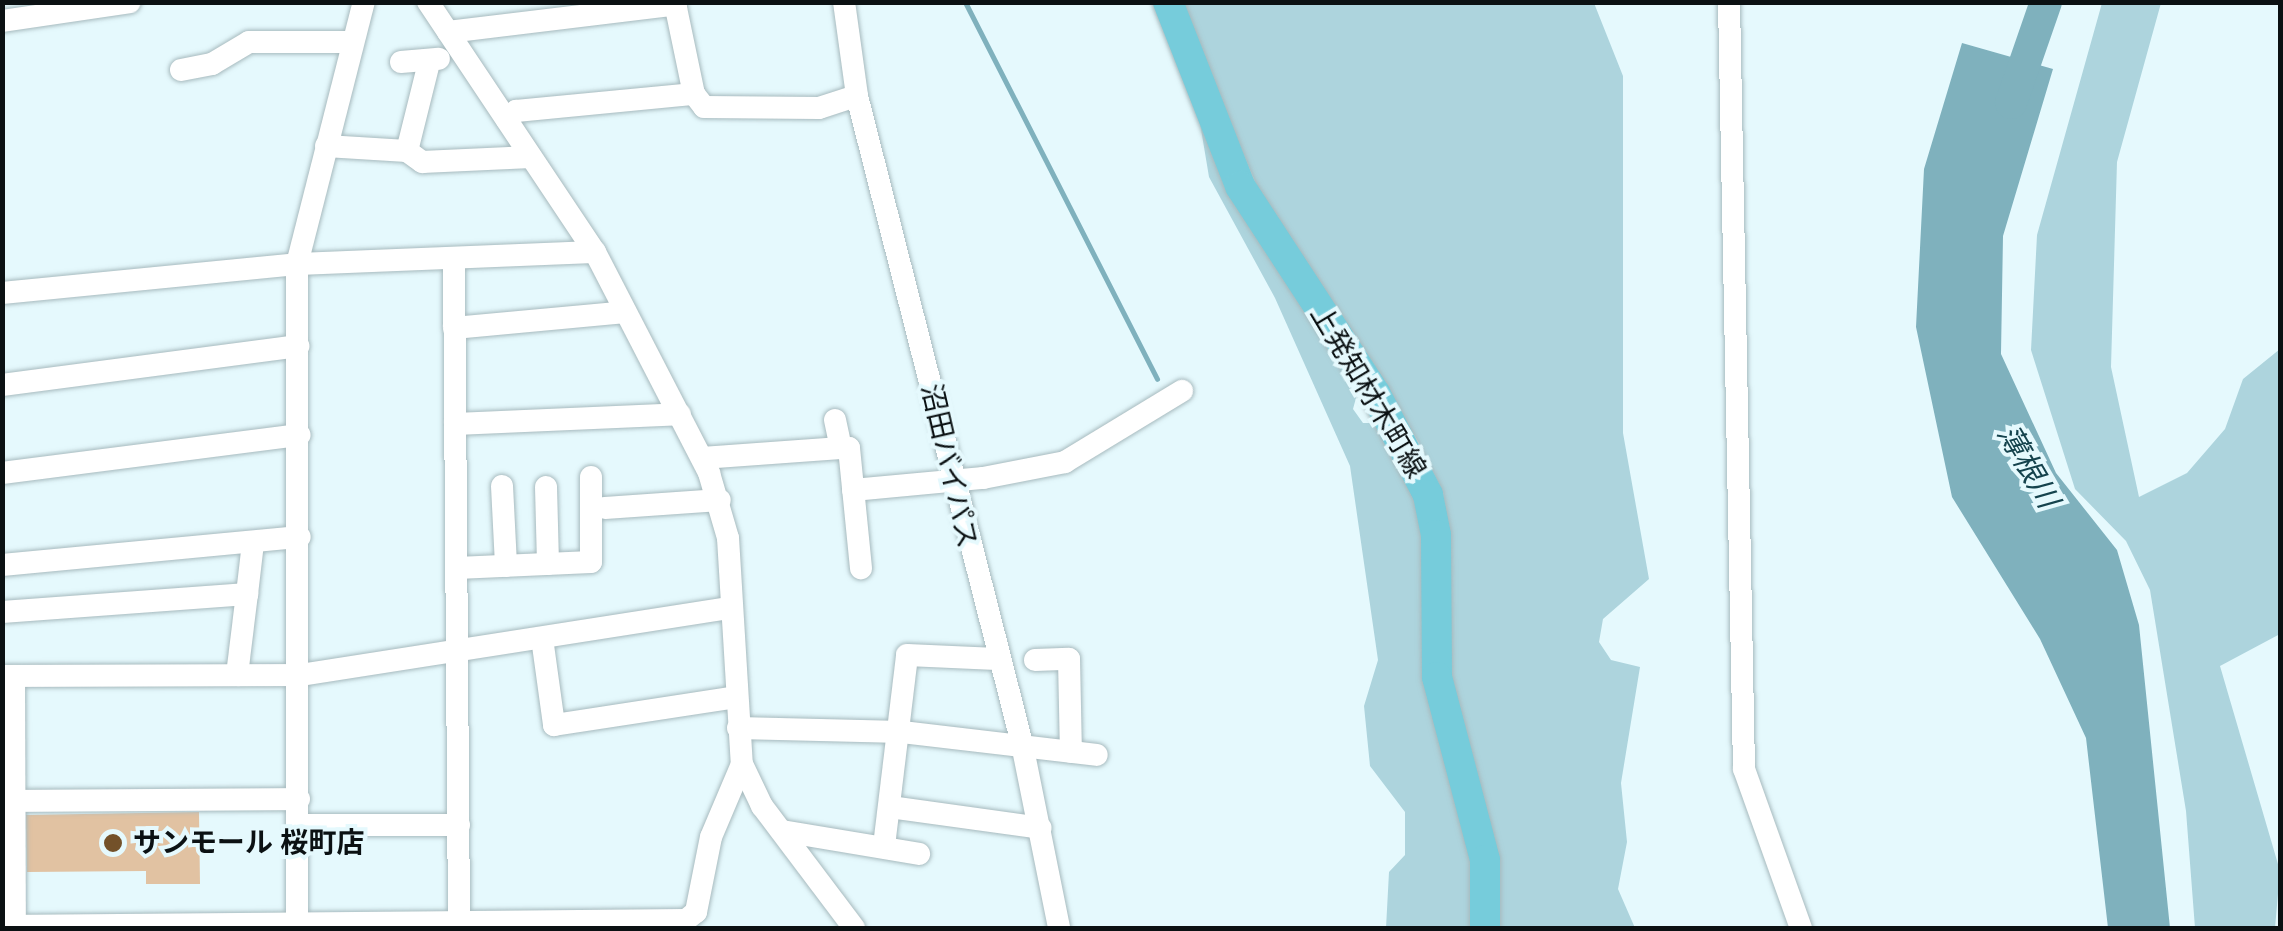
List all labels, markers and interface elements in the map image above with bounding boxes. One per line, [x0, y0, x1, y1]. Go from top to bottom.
street label: 上発知材木町線 [1303, 299, 1433, 485]
street label: 沼田バイパス [914, 380, 984, 552]
water label: 薄根川 [1989, 419, 2065, 515]
place label: サンモール 桜町店 [133, 826, 364, 860]
marker: サンモール 桜町店 [102, 832, 124, 854]

